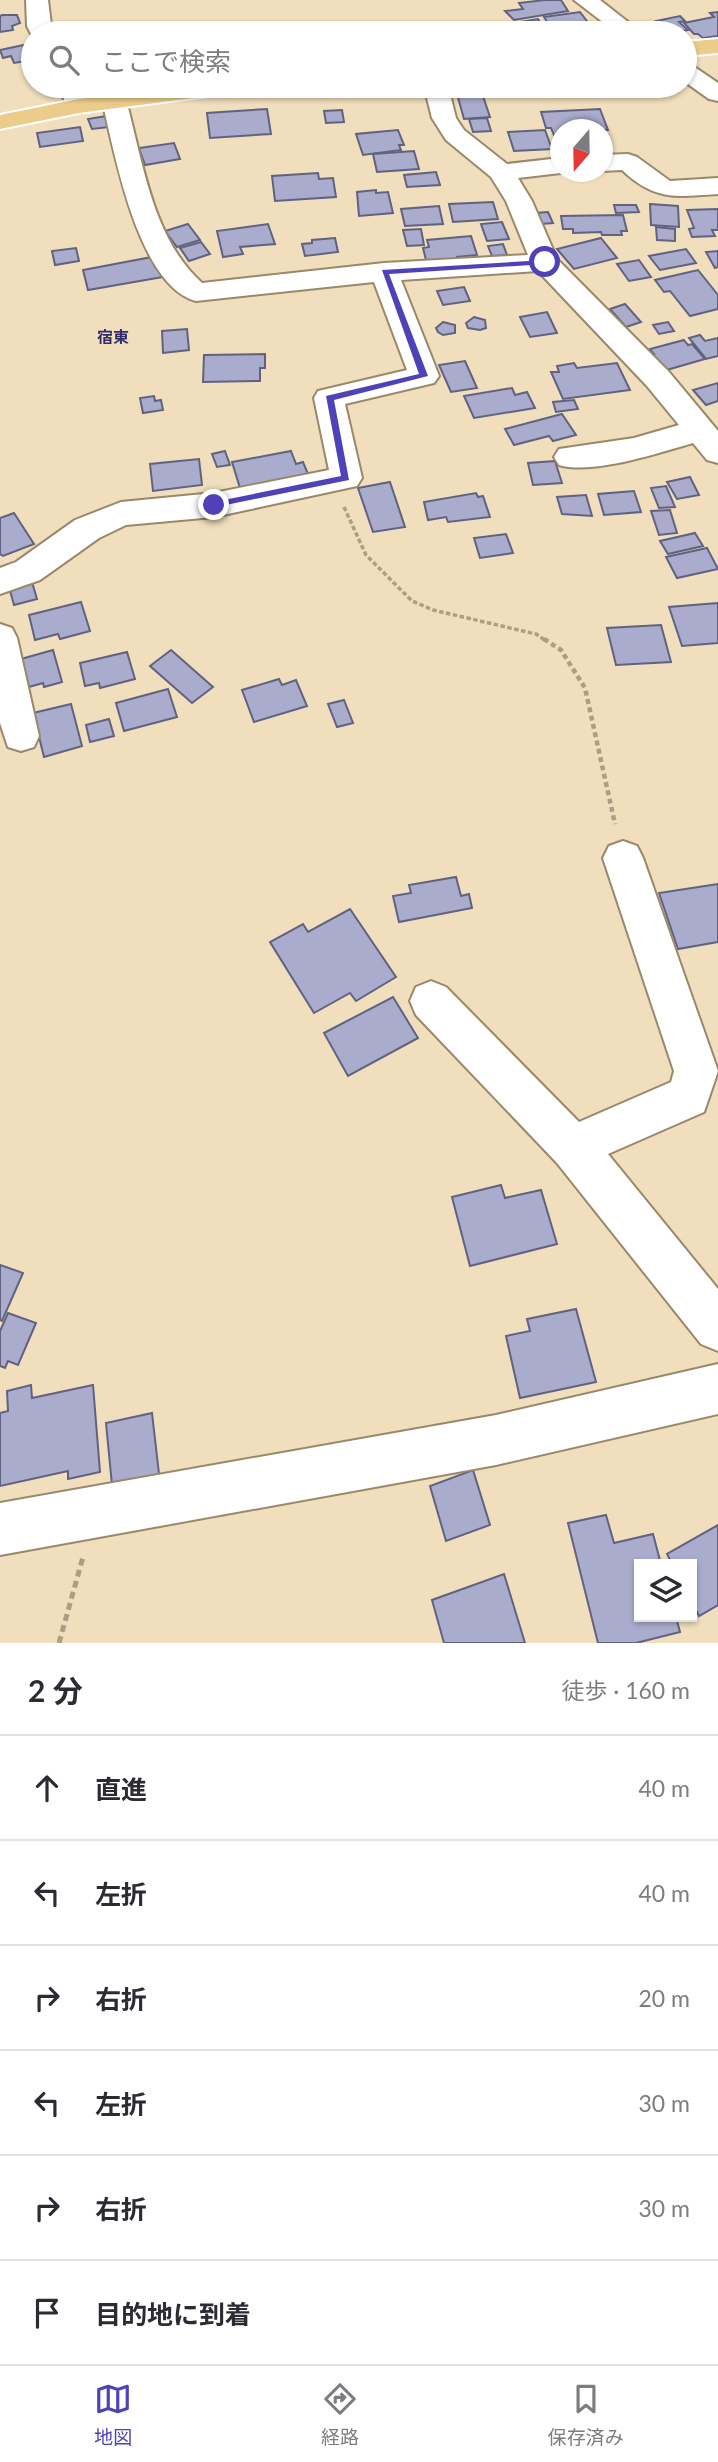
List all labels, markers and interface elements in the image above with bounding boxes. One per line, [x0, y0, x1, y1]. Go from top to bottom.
search box [21, 21, 697, 98]
icon: search [45, 41, 83, 79]
text: ここで検索 [101, 45, 231, 77]
north arrow [550, 119, 613, 182]
route start [529, 246, 560, 277]
district label: 宿東 [97, 327, 129, 346]
route end [198, 489, 229, 520]
map controls [634, 1559, 697, 1622]
button: layers [634, 1559, 697, 1622]
text: 2 分 [28, 1672, 83, 1708]
text: 徒歩 · 160 m [561, 1676, 690, 1704]
icon: ahead [28, 1769, 66, 1807]
text: 直進 [95, 1773, 147, 1805]
text: 40 m [639, 1774, 690, 1802]
icon: left [28, 1874, 66, 1912]
text: 左折 [95, 1878, 147, 1910]
text: 40 m [639, 1879, 690, 1907]
icon: right [28, 1979, 66, 2017]
text: 右折 [95, 1983, 147, 2015]
text: 20 m [639, 1984, 690, 2012]
icon: left [28, 2084, 66, 2122]
text: 左折 [95, 2088, 147, 2120]
text: 30 m [639, 2089, 690, 2117]
icon: right [28, 2189, 66, 2227]
text: 右折 [95, 2193, 147, 2225]
text: 30 m [639, 2194, 690, 2222]
icon: arrive [28, 2294, 66, 2332]
text: 目的地に到着 [95, 2298, 251, 2330]
tab: 地図 [94, 2380, 132, 2449]
tab: 経路 [321, 2380, 359, 2449]
tab: 保存済み [548, 2380, 624, 2449]

